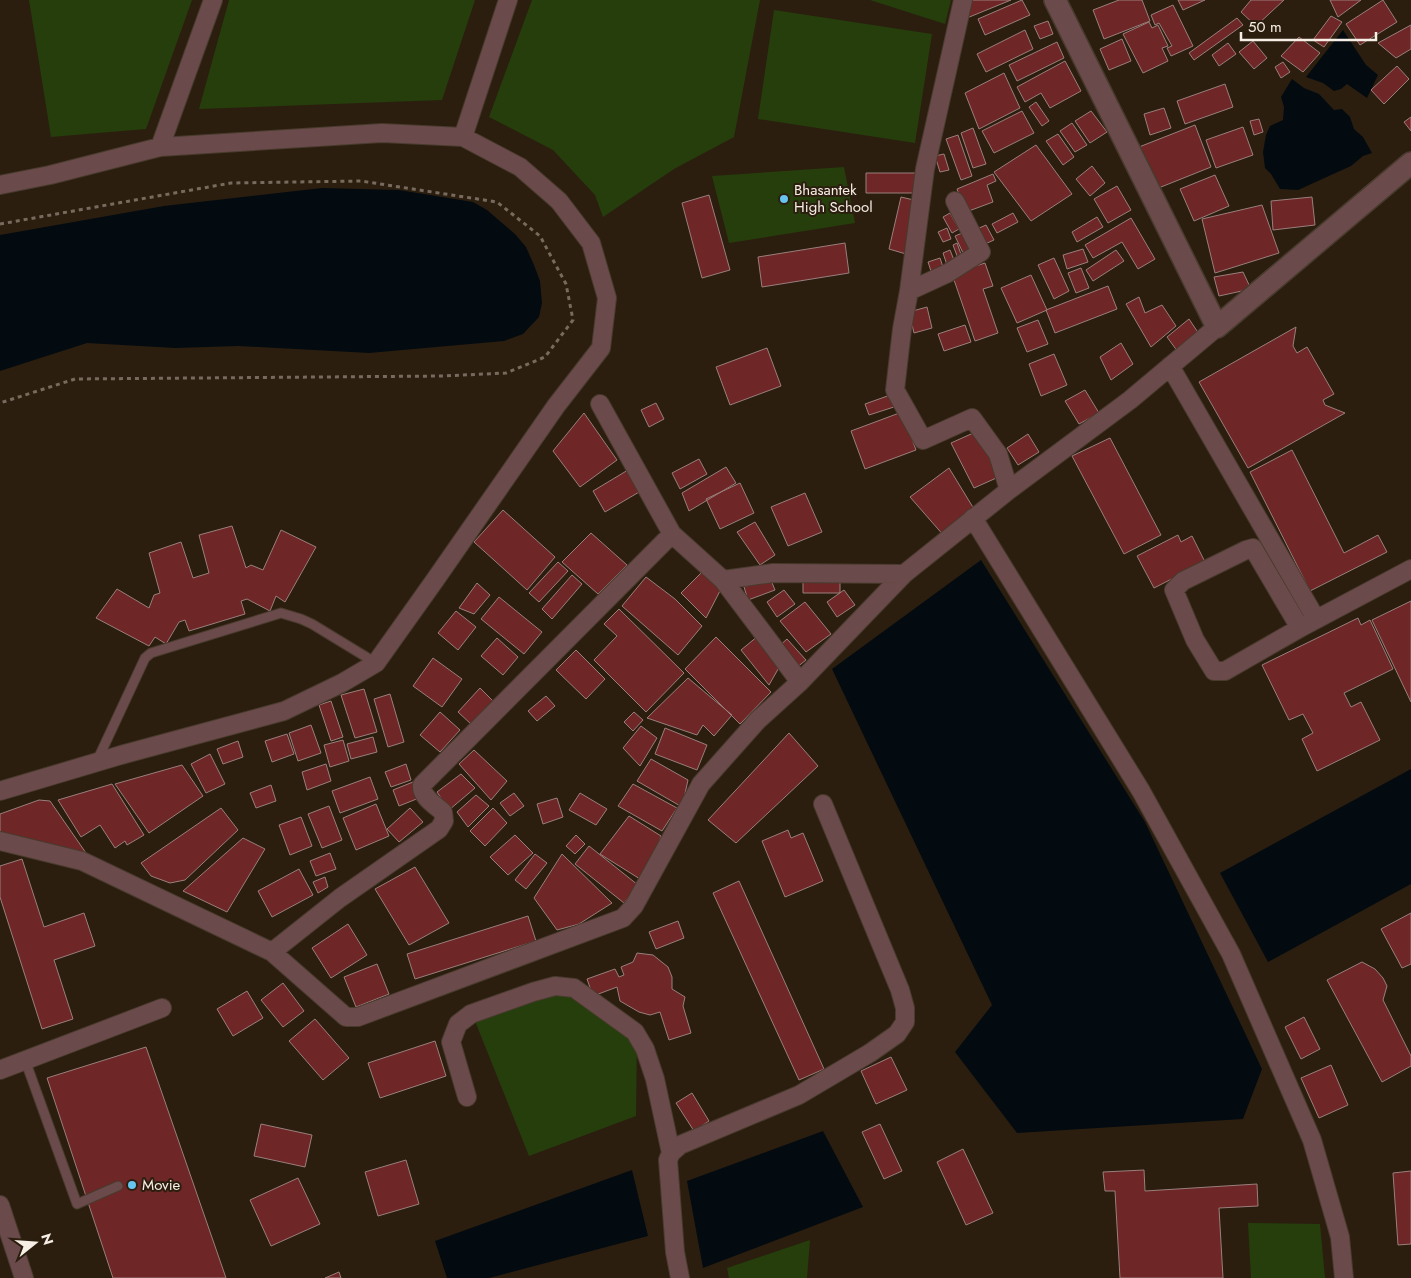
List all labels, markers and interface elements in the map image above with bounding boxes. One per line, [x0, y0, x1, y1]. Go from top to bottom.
scale bar [1241, 10, 1376, 42]
text: 50 m [1248, 16, 1282, 38]
place label: Bhasantek High School [794, 179, 873, 218]
marker: Bhasantek High School [778, 193, 790, 205]
place label: Movie [142, 1174, 181, 1196]
marker: Movie [126, 1179, 138, 1191]
north arrow [10, 1218, 60, 1268]
text: N [36, 1231, 59, 1247]

